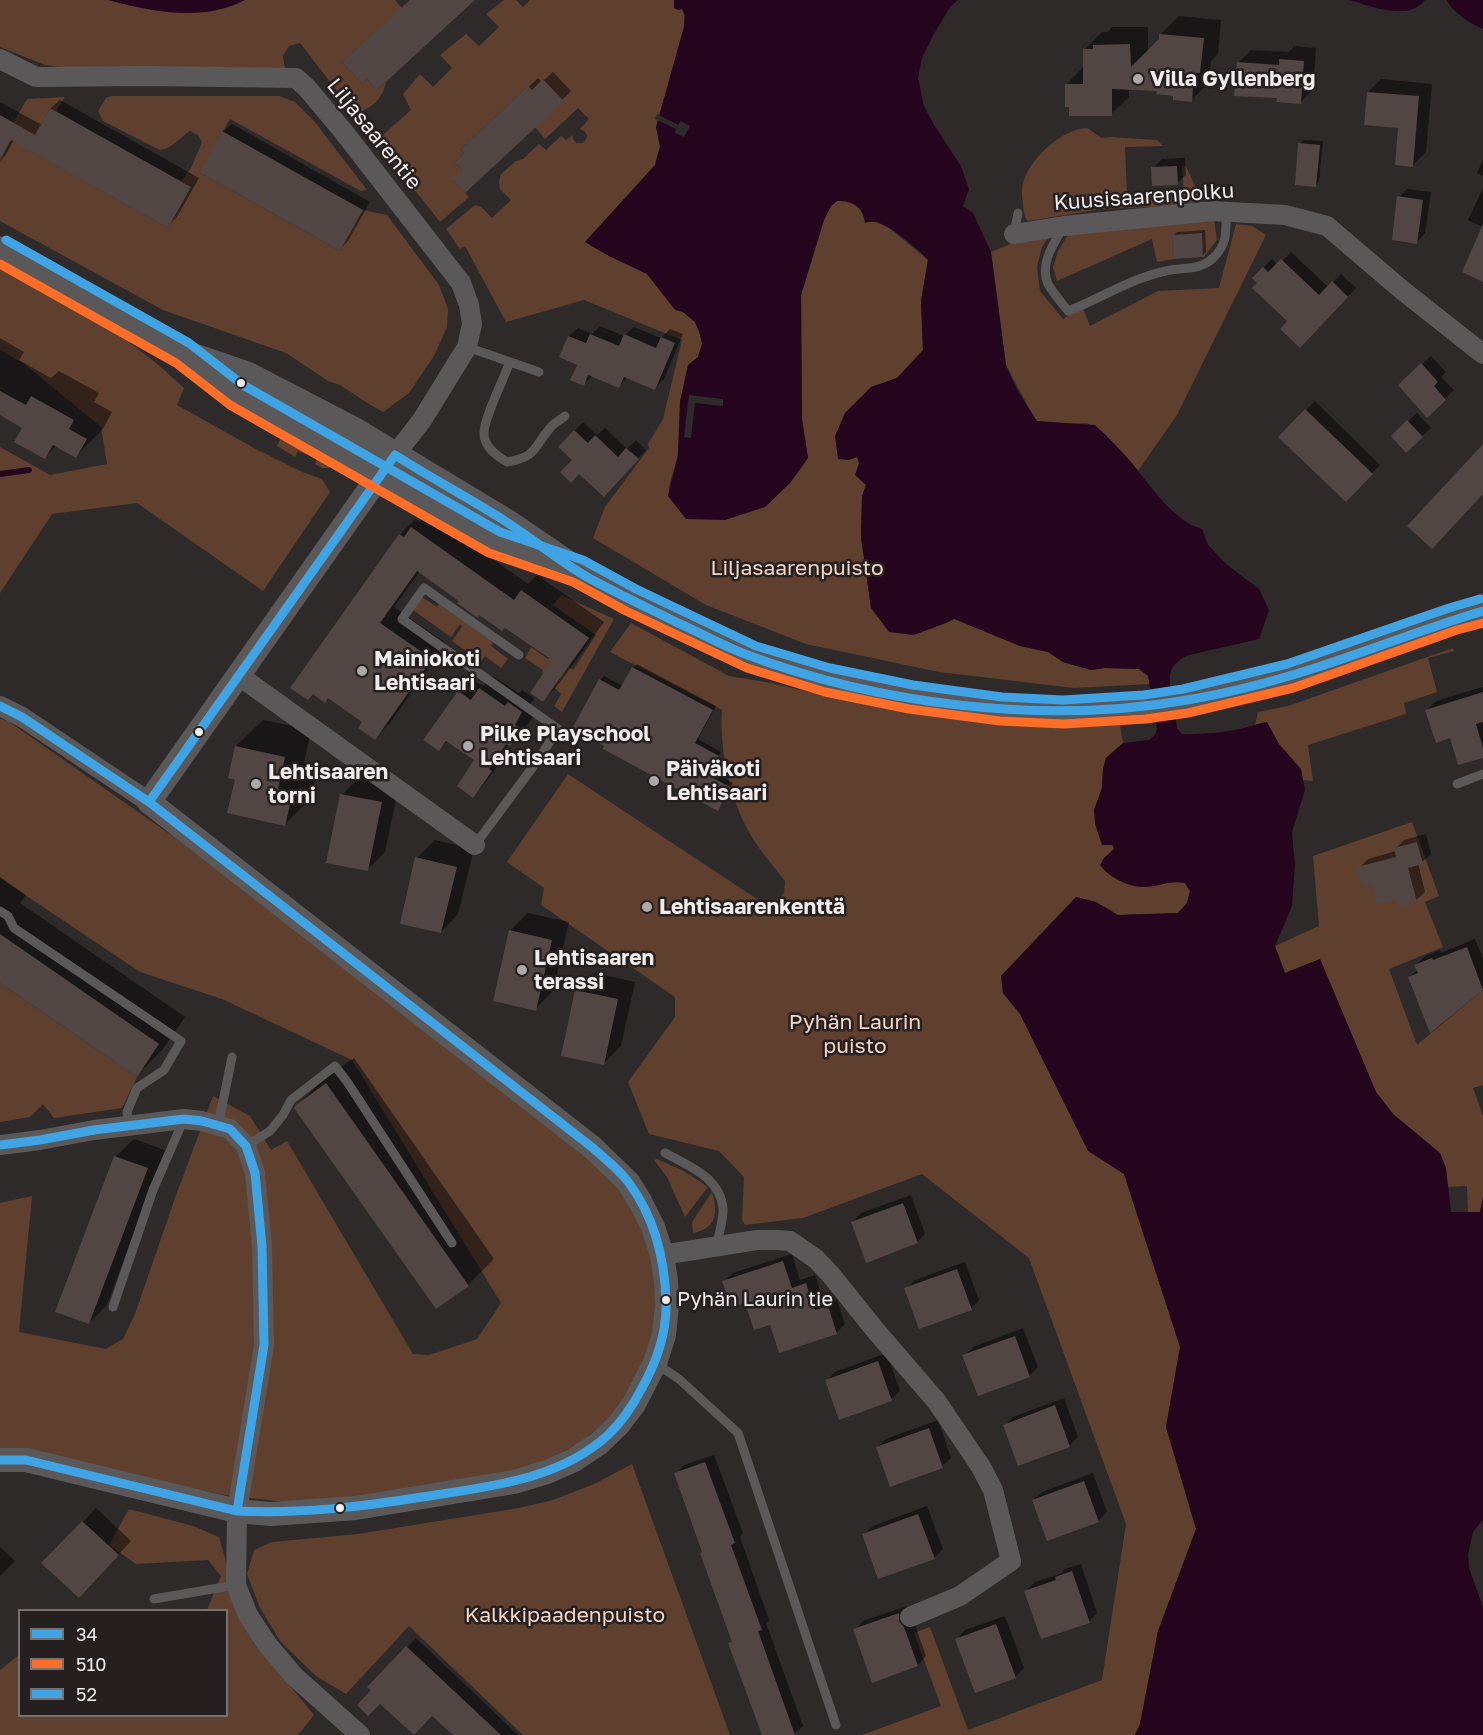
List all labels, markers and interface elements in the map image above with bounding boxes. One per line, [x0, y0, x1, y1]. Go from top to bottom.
place label: Villa Gyllenberg [1150, 66, 1315, 92]
marker: Villa Gyllenberg [1131, 72, 1145, 86]
street label: Liljasaarentie [321, 73, 427, 195]
street label: Kuusisaarenpolku [1053, 178, 1235, 216]
unlabelled marker [235, 377, 247, 389]
park label: Liljasaarenpuisto [710, 555, 884, 581]
place label: Mainiokoti Lehtisaari [374, 646, 480, 696]
marker: Mainiokoti Lehtisaari [355, 664, 369, 678]
place label: Pilke Playschool Lehtisaari [480, 721, 650, 771]
unlabelled marker [193, 726, 205, 738]
marker: Pilke Playschool Lehtisaari [461, 739, 475, 753]
place label: Päiväkoti Lehtisaari [666, 756, 767, 806]
place label: Lehtisaaren torni [268, 759, 388, 809]
marker: Päiväkoti Lehtisaari [647, 774, 661, 788]
marker: Lehtisaaren torni [249, 777, 263, 791]
place label: Lehtisaarenkenttä [659, 894, 845, 920]
marker: Lehtisaarenkenttä [640, 900, 654, 914]
place label: Lehtisaaren terassi [534, 945, 654, 995]
marker: Lehtisaaren terassi [515, 963, 529, 977]
park label: Pyhän Laurin puisto [789, 1009, 921, 1059]
place label: Pyhän Laurin tie [677, 1288, 833, 1312]
marker: Pyhän Laurin tie [660, 1294, 672, 1306]
unlabelled marker [334, 1502, 346, 1514]
park label: Kalkkipaadenpuisto [465, 1602, 665, 1628]
legend [18, 1609, 228, 1717]
text: 34 [76, 1623, 98, 1645]
text: 510 [76, 1653, 106, 1675]
text: 52 [76, 1683, 97, 1705]

